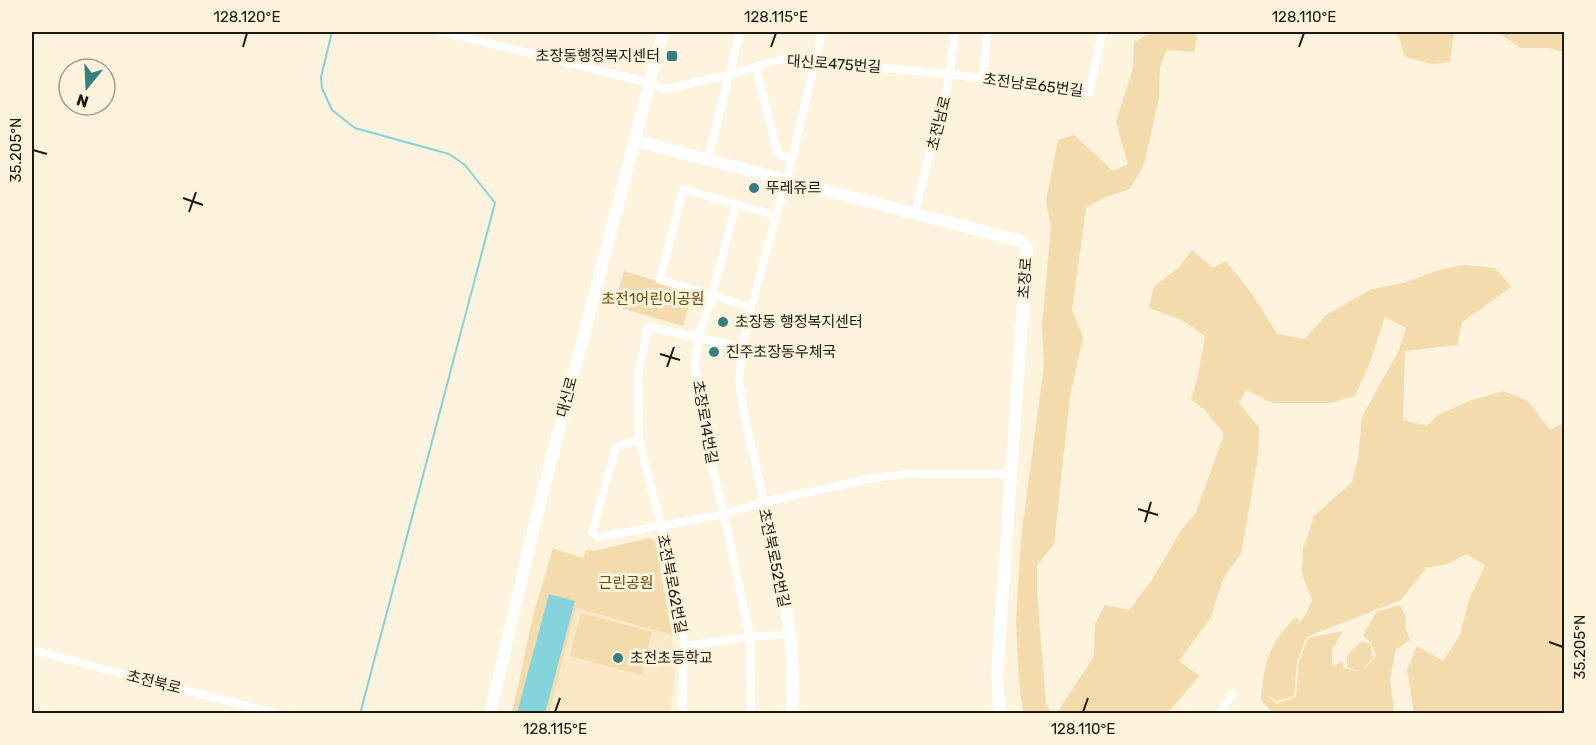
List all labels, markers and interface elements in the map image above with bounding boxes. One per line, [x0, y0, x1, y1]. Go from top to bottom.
text: 128.120°E [213, 8, 281, 26]
text: 128.115°E [744, 8, 808, 26]
text: 128.110°E [1272, 8, 1336, 26]
place label: 초장동행정복지센터 [536, 47, 660, 65]
marker: 초장동행정복지센터 [665, 49, 679, 63]
street label: 대신로475번길 [786, 52, 882, 76]
north arrow [57, 57, 117, 117]
street label: 초전남로65번길 [982, 70, 1084, 100]
text: N [74, 90, 91, 112]
street label: 초전남로 [924, 94, 954, 152]
text: 35.205°N [7, 117, 25, 183]
place label: 뚜레쥬르 [766, 179, 821, 197]
marker: 뚜레쥬르 [747, 181, 761, 195]
street label: 초장로 [1015, 257, 1035, 299]
park label: 초전1어린이공원 [601, 290, 705, 308]
place label: 초장동 행정복지센터 [735, 313, 863, 331]
marker: 초장동 행정복지센터 [716, 315, 730, 329]
place label: 진주초장동우체국 [726, 343, 836, 361]
marker: 진주초장동우체국 [707, 345, 721, 359]
street label: 대신로 [553, 375, 581, 419]
street label: 초장로14번길 [689, 379, 721, 465]
street label: 초전북로52번길 [755, 507, 793, 609]
street label: 초전북로62번길 [654, 533, 690, 635]
park label: 근린공원 [598, 574, 654, 592]
text: 35.205°N [1571, 614, 1589, 680]
place label: 초전초등학교 [630, 649, 713, 667]
marker: 초전초등학교 [611, 651, 625, 665]
street label: 초전북로 [125, 667, 183, 697]
text: 128.115°E [523, 720, 587, 738]
text: 128.110°E [1051, 720, 1115, 738]

